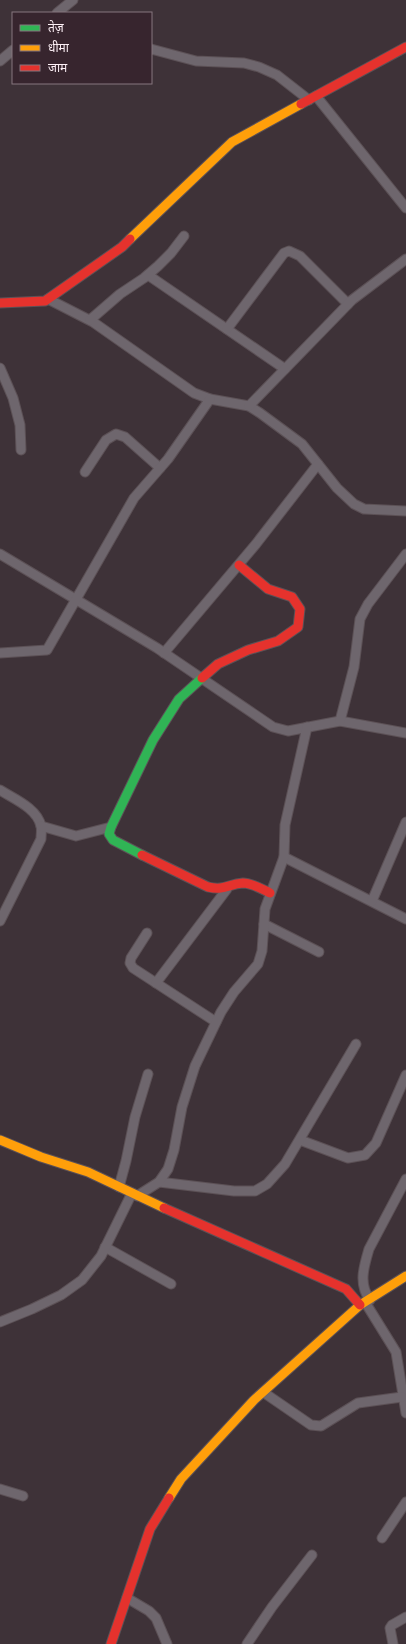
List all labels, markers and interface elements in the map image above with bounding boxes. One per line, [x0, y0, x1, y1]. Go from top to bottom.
legend [12, 12, 152, 84]
text: तेज़ [48, 20, 65, 35]
text: धीमा [48, 40, 70, 55]
text: जाम [48, 60, 68, 75]

